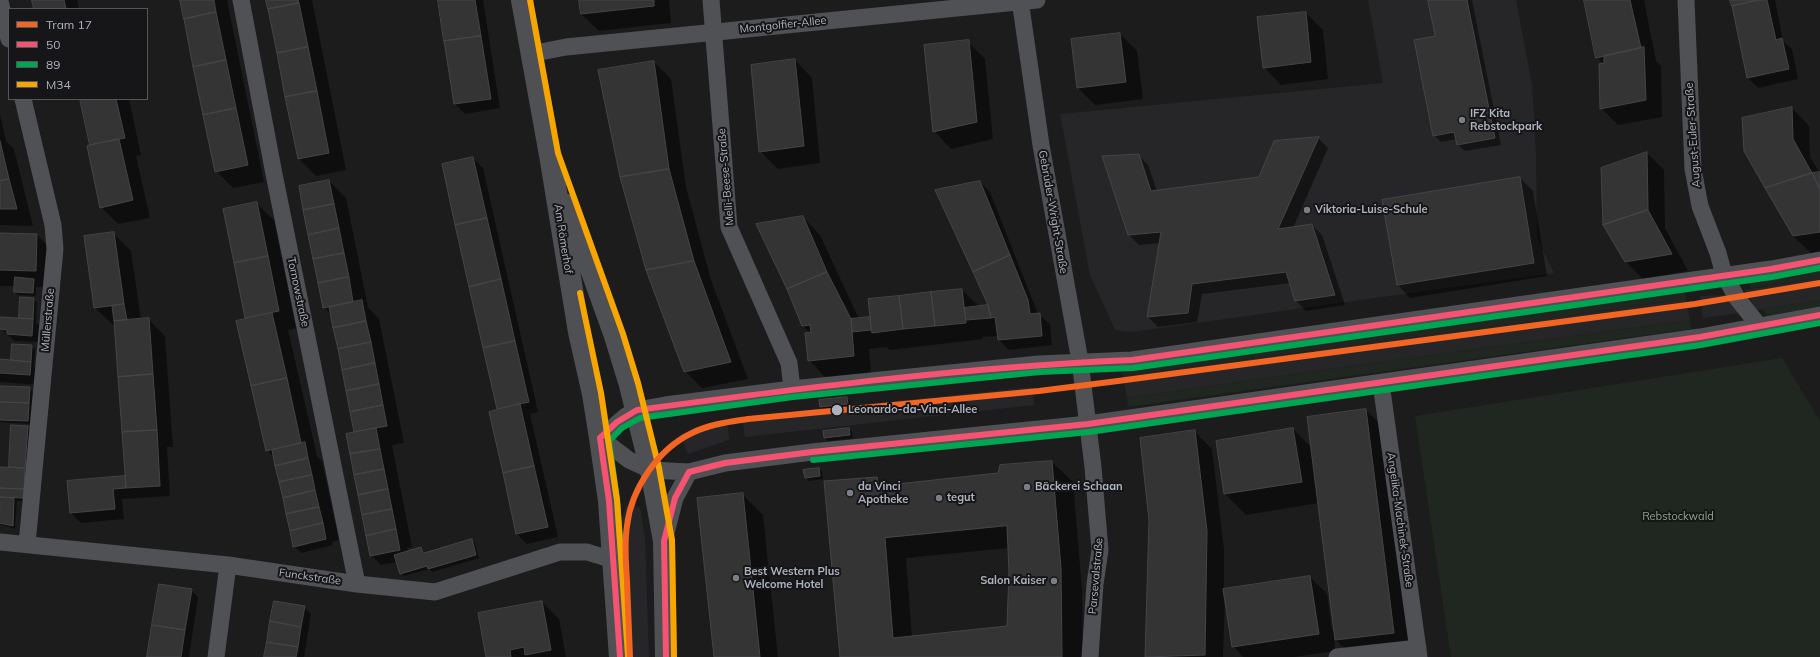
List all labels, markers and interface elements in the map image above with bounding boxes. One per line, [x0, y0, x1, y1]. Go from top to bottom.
legend [8, 8, 148, 100]
street label: Montgolfier-Allee [739, 14, 827, 36]
text: Tram 17 [46, 17, 92, 32]
text: 50 [46, 37, 60, 52]
text: 89 [46, 57, 60, 72]
text: M34 [46, 77, 71, 92]
street label: August-Euler-Straße [1683, 82, 1703, 188]
place label: IFZ Kita Rebstockpark [1470, 107, 1542, 133]
marker: IFZ Kita Rebstockpark [1457, 115, 1467, 125]
street label: Melli-Beese-Straße [715, 128, 737, 226]
street label: Gebrüder-Wright-Straße [1036, 149, 1070, 275]
street label: Am Römerhof [551, 203, 575, 275]
place label: Viktoria-Luise-Schule [1315, 203, 1428, 217]
marker: Viktoria-Luise-Schule [1302, 205, 1312, 215]
street label: Tornowstraße [284, 256, 312, 328]
street label: Müllerstraße [39, 288, 57, 352]
marker: Leonardo-da-Vinci-Allee [830, 403, 844, 417]
place label: Leonardo-da-Vinci-Allee [848, 403, 977, 417]
street label: Angelika-Machinek-Straße [1384, 452, 1416, 588]
place label: da Vinci Apotheke [858, 480, 908, 506]
place label: Bäckerei Schaan [1035, 480, 1123, 494]
marker: Bäckerei Schaan [1022, 482, 1032, 492]
marker: da Vinci Apotheke [845, 488, 855, 498]
place label: tegut [947, 491, 975, 505]
marker: tegut [934, 493, 944, 503]
park label: Rebstockwald [1642, 510, 1714, 524]
street label: Parsevalstraße [1086, 537, 1106, 615]
place label: Best Western Plus Welcome Hotel [744, 565, 840, 591]
street label: Funckstraße [278, 566, 342, 588]
marker: Best Western Plus Welcome Hotel [731, 573, 741, 583]
place label: Salon Kaiser [980, 574, 1046, 588]
marker: Salon Kaiser [1049, 576, 1059, 586]

